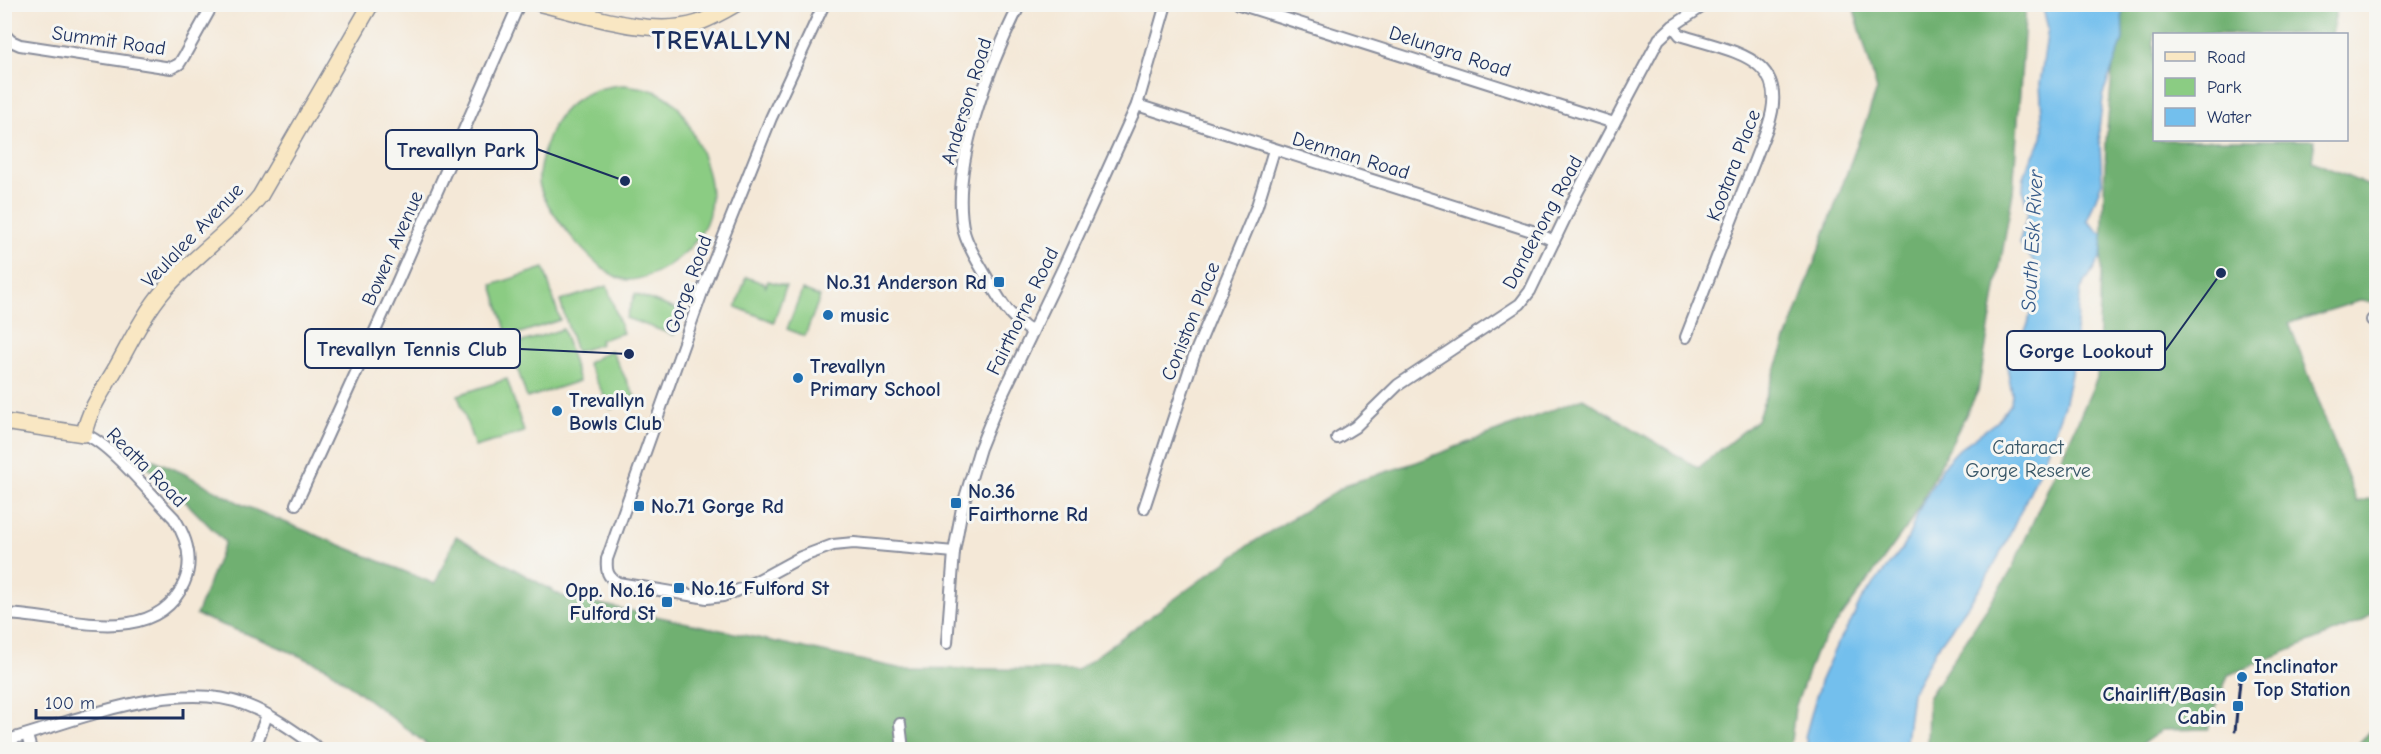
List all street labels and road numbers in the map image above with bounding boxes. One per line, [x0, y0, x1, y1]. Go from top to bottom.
street label: Summit Road [51, 21, 167, 60]
street label: Delungra Road [1386, 21, 1514, 82]
street label: Anderson Road [936, 35, 997, 167]
street label: Kootara Place [1702, 106, 1765, 224]
street label: Denman Road [1289, 127, 1412, 184]
street label: Dandenong Road [1498, 152, 1587, 293]
street label: Veulalee Avenue [137, 178, 248, 292]
street label: Bowen Avenue [357, 187, 428, 309]
street label: Gorge Road [660, 232, 717, 336]
street label: Fairthorne Road [982, 244, 1063, 379]
street label: Coniston Place [1156, 259, 1225, 384]
street label: Reatta Road [102, 423, 191, 512]

